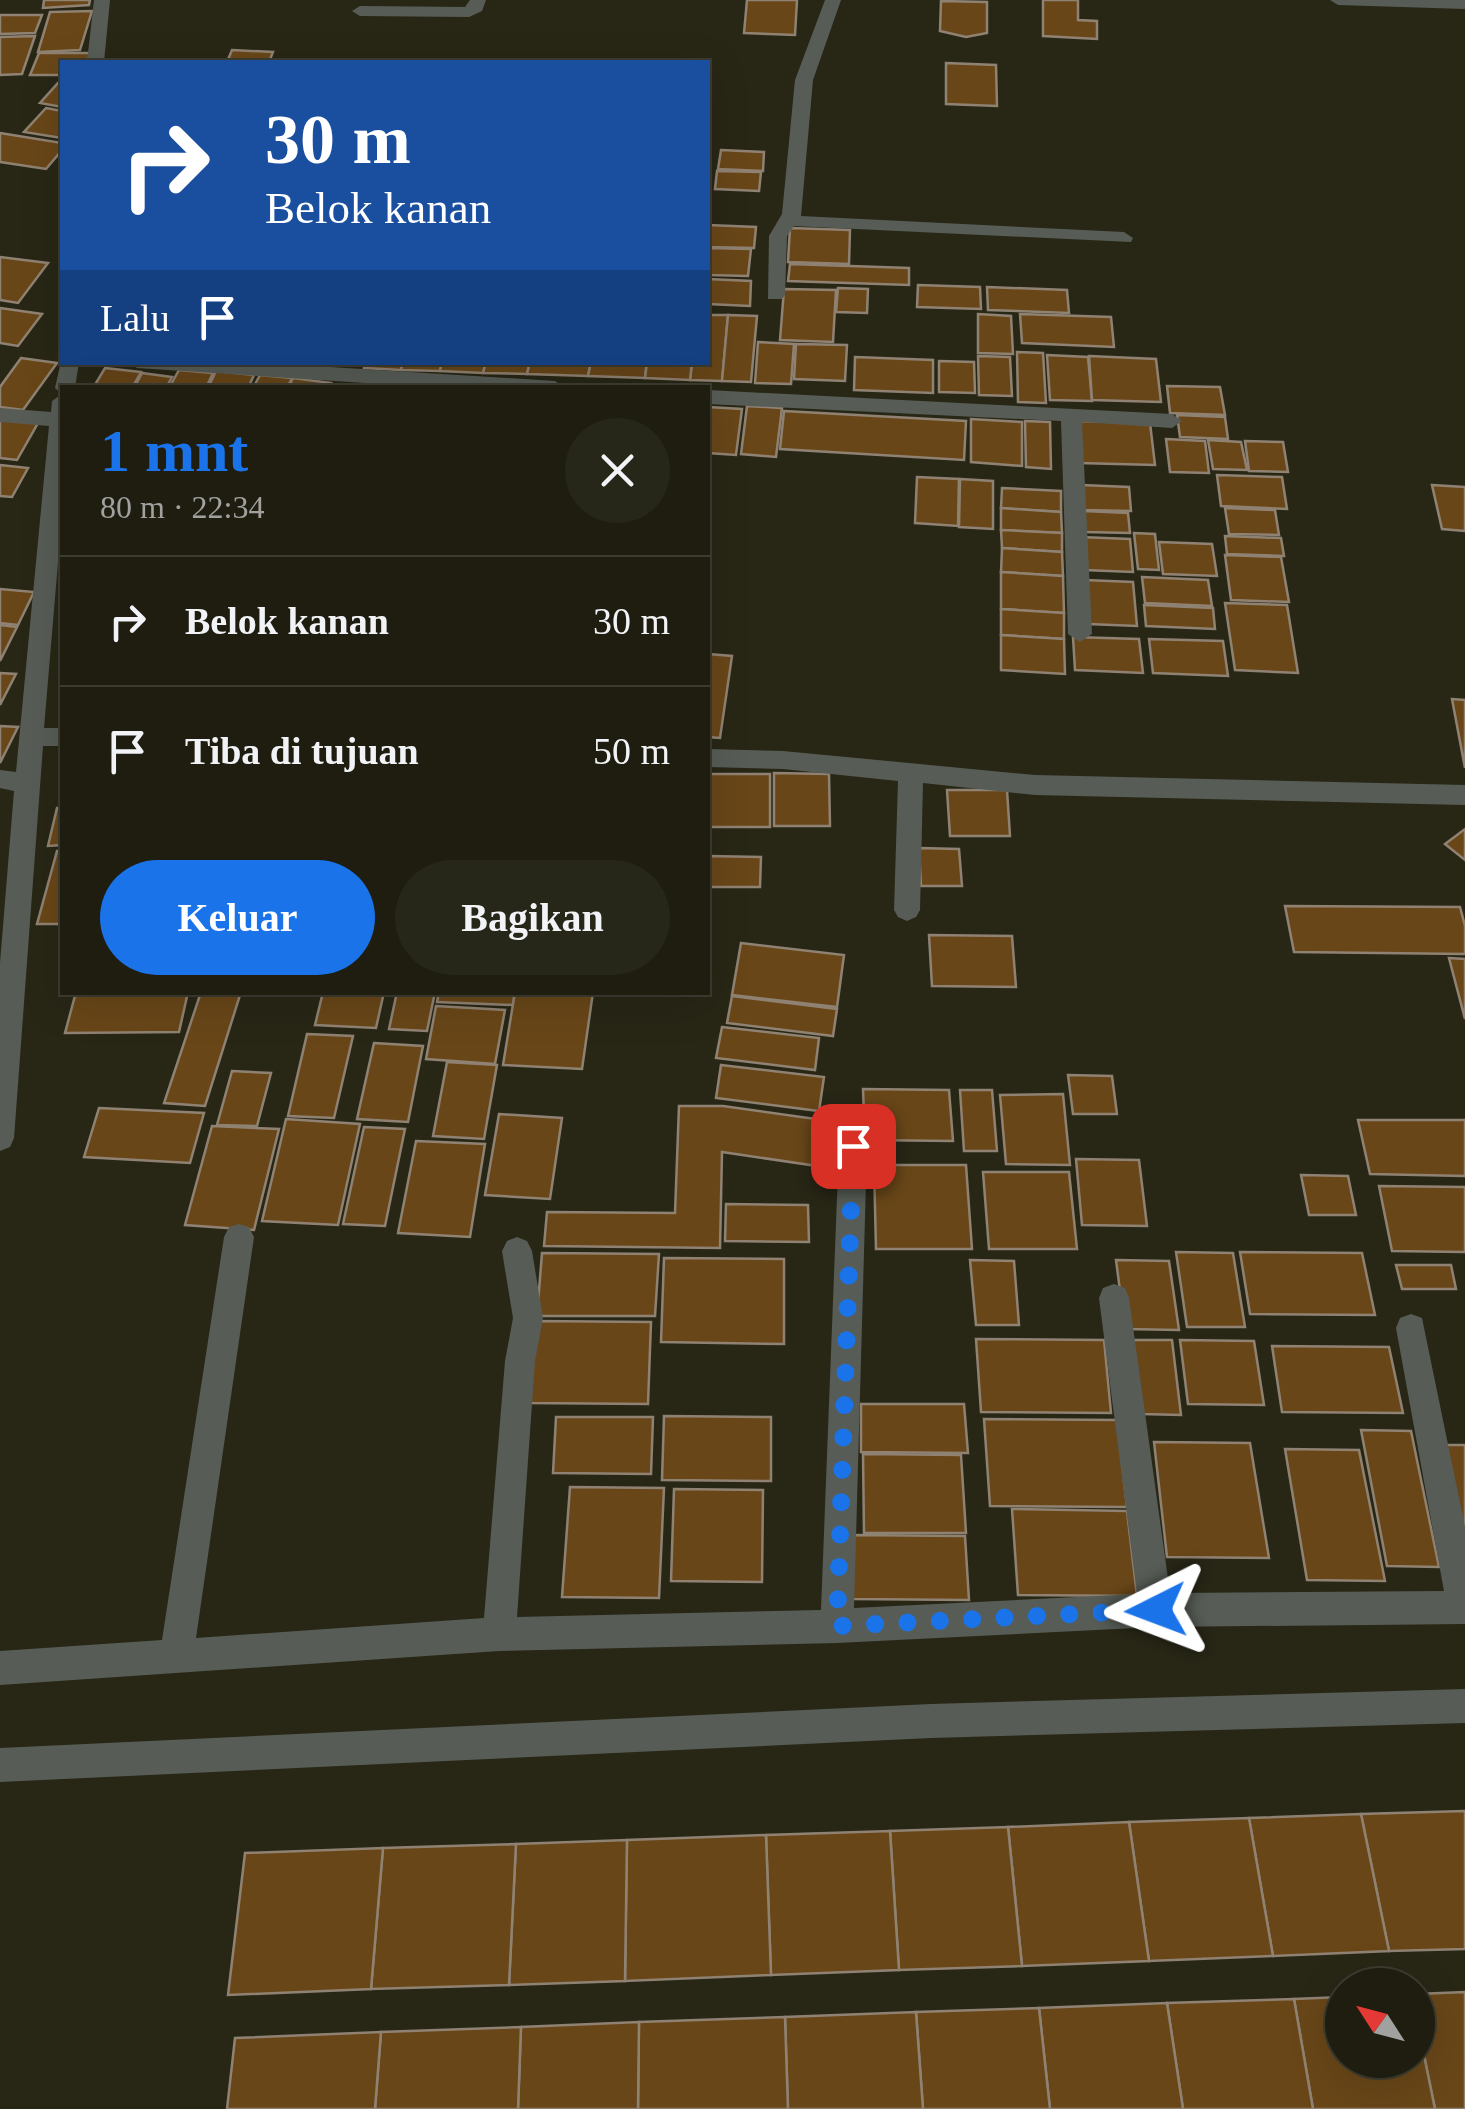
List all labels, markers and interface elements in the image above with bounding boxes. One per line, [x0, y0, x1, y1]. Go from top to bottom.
icon: right [100, 100, 230, 230]
text: 30 m [265, 101, 411, 178]
text: Belok kanan [265, 183, 491, 233]
icon: arrive [190, 290, 245, 345]
text: Lalu [100, 297, 170, 339]
text: 1 mnt [100, 418, 248, 484]
button: close [565, 418, 670, 523]
text: 80 m · 22:34 [100, 489, 264, 525]
icon: right [100, 594, 155, 649]
text: Belok kanan [185, 600, 389, 642]
text: 30 m [593, 600, 670, 642]
icon: arrive [100, 724, 155, 779]
text: Tiba di tujuan [185, 730, 419, 772]
text: 50 m [593, 730, 670, 772]
button: Keluar [100, 860, 375, 975]
button: Bagikan [395, 860, 670, 975]
pin [811, 1104, 896, 1189]
icon: arrive [826, 1119, 881, 1174]
position arrow [1104, 1558, 1208, 1662]
north arrow [1325, 1968, 1435, 2078]
map controls [1325, 1968, 1435, 2078]

